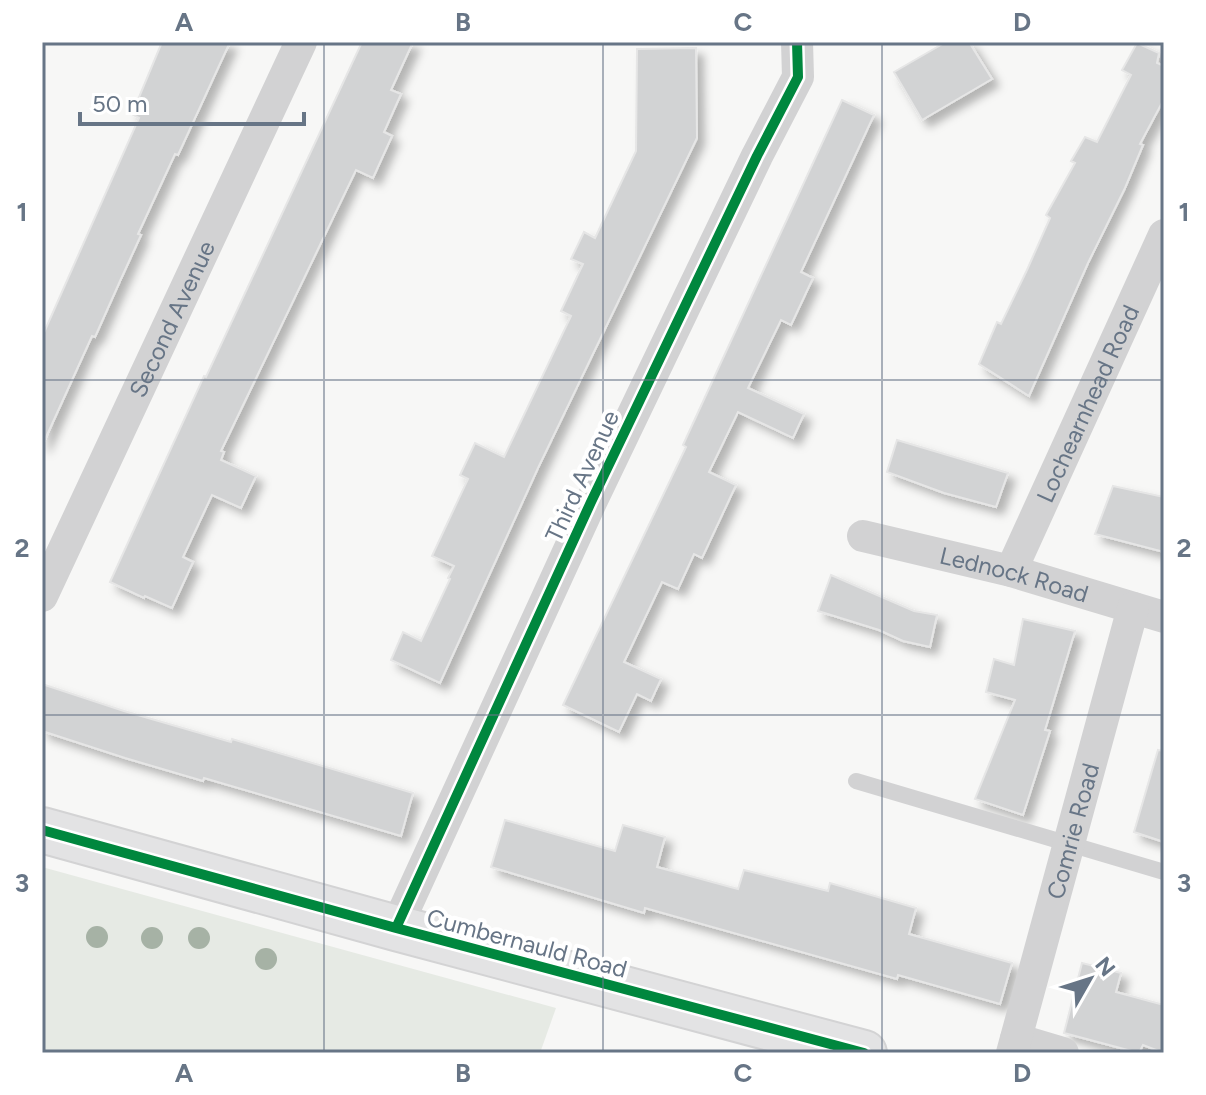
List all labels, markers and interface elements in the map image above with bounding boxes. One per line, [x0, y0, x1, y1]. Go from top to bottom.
text: A [175, 6, 194, 38]
text: B [455, 6, 471, 38]
text: C [734, 6, 753, 38]
text: D [1013, 6, 1031, 38]
scale bar [80, 76, 304, 126]
text: 50 m [92, 89, 148, 118]
text: 1 [17, 196, 27, 228]
text: 1 [1179, 196, 1189, 228]
street label: Second Avenue [123, 236, 221, 402]
street label: Lochearnhead Road [1030, 300, 1145, 507]
street label: Third Avenue [539, 406, 625, 546]
text: 2 [14, 532, 30, 564]
text: 2 [1176, 532, 1192, 564]
street label: Lednock Road [937, 540, 1092, 608]
street label: Comrie Road [1040, 760, 1105, 902]
text: 3 [15, 867, 29, 899]
text: 3 [1177, 867, 1191, 899]
street label: Cumbernauld Road [424, 902, 630, 984]
north arrow [1050, 939, 1130, 1019]
text: N [1089, 952, 1121, 982]
text: A [175, 1057, 194, 1089]
text: B [455, 1057, 471, 1089]
text: C [734, 1057, 753, 1089]
text: D [1013, 1057, 1031, 1089]

